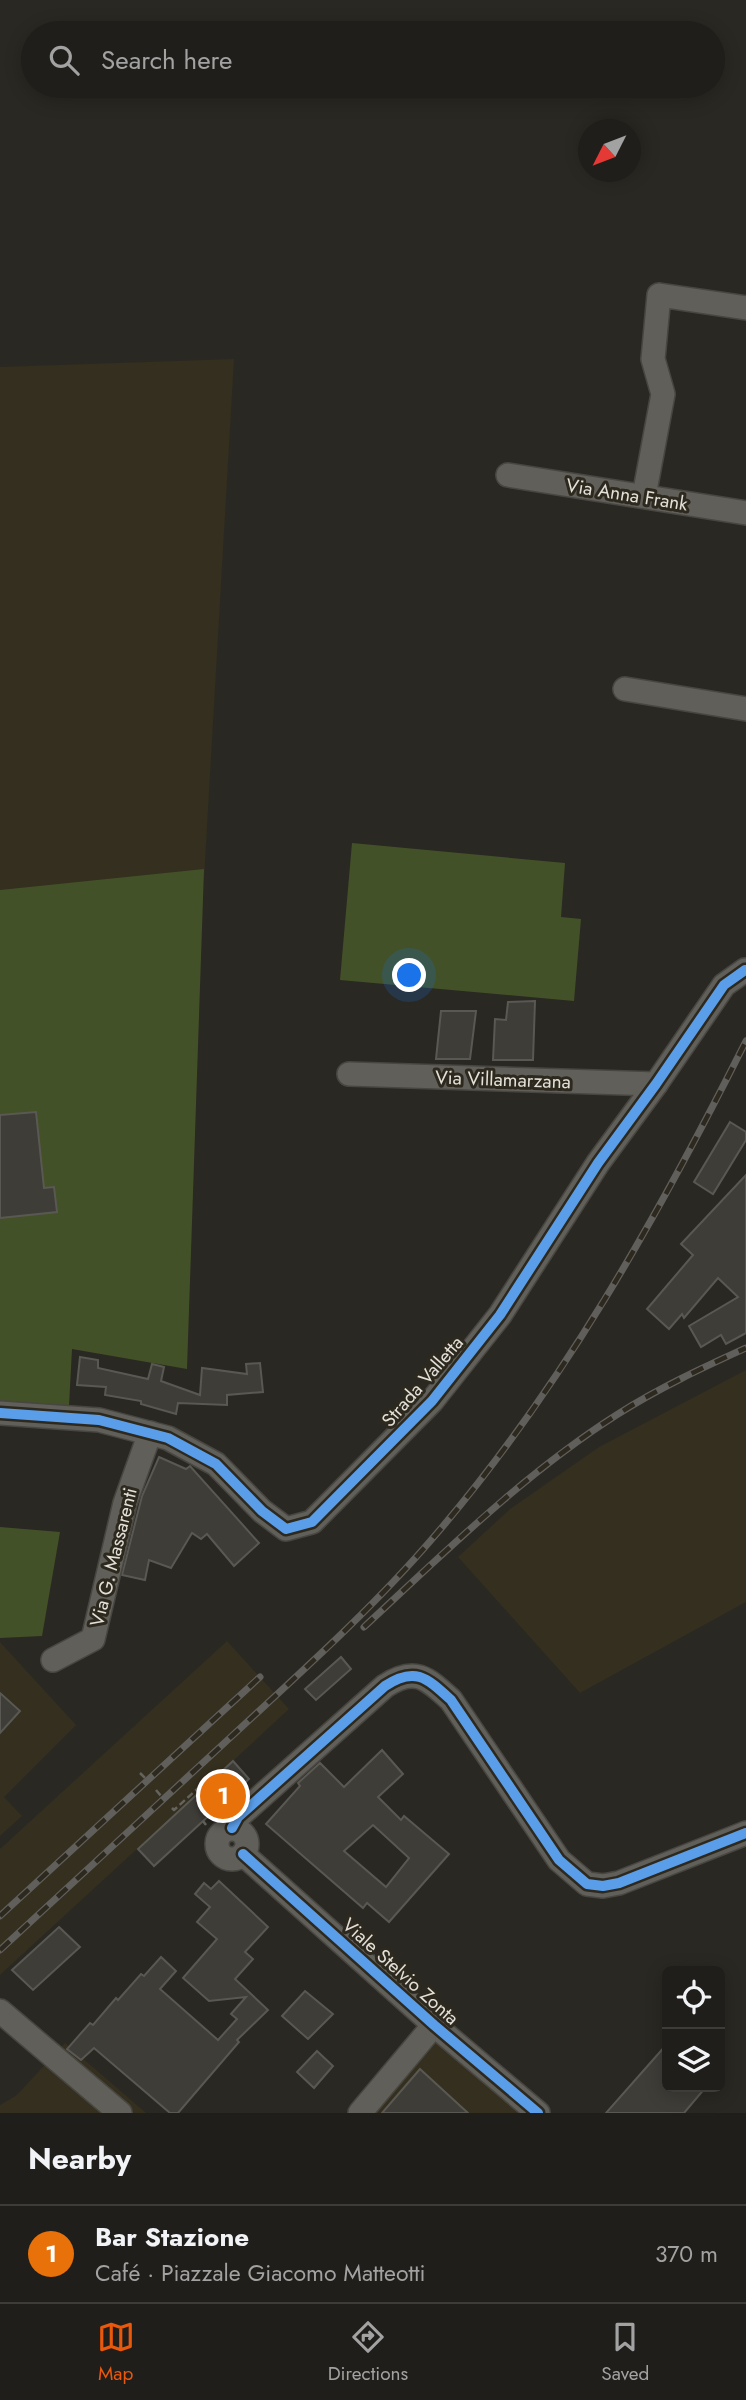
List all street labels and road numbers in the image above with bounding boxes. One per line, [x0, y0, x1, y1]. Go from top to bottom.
street label: Via Anna Frank [564, 472, 690, 518]
street label: Via Villamarzana [435, 1064, 571, 1095]
street label: Strada Valletta [375, 1330, 470, 1433]
street label: Via G. Massarenti [83, 1485, 144, 1629]
street label: Viale Stelvio Zonta [336, 1912, 465, 2031]

